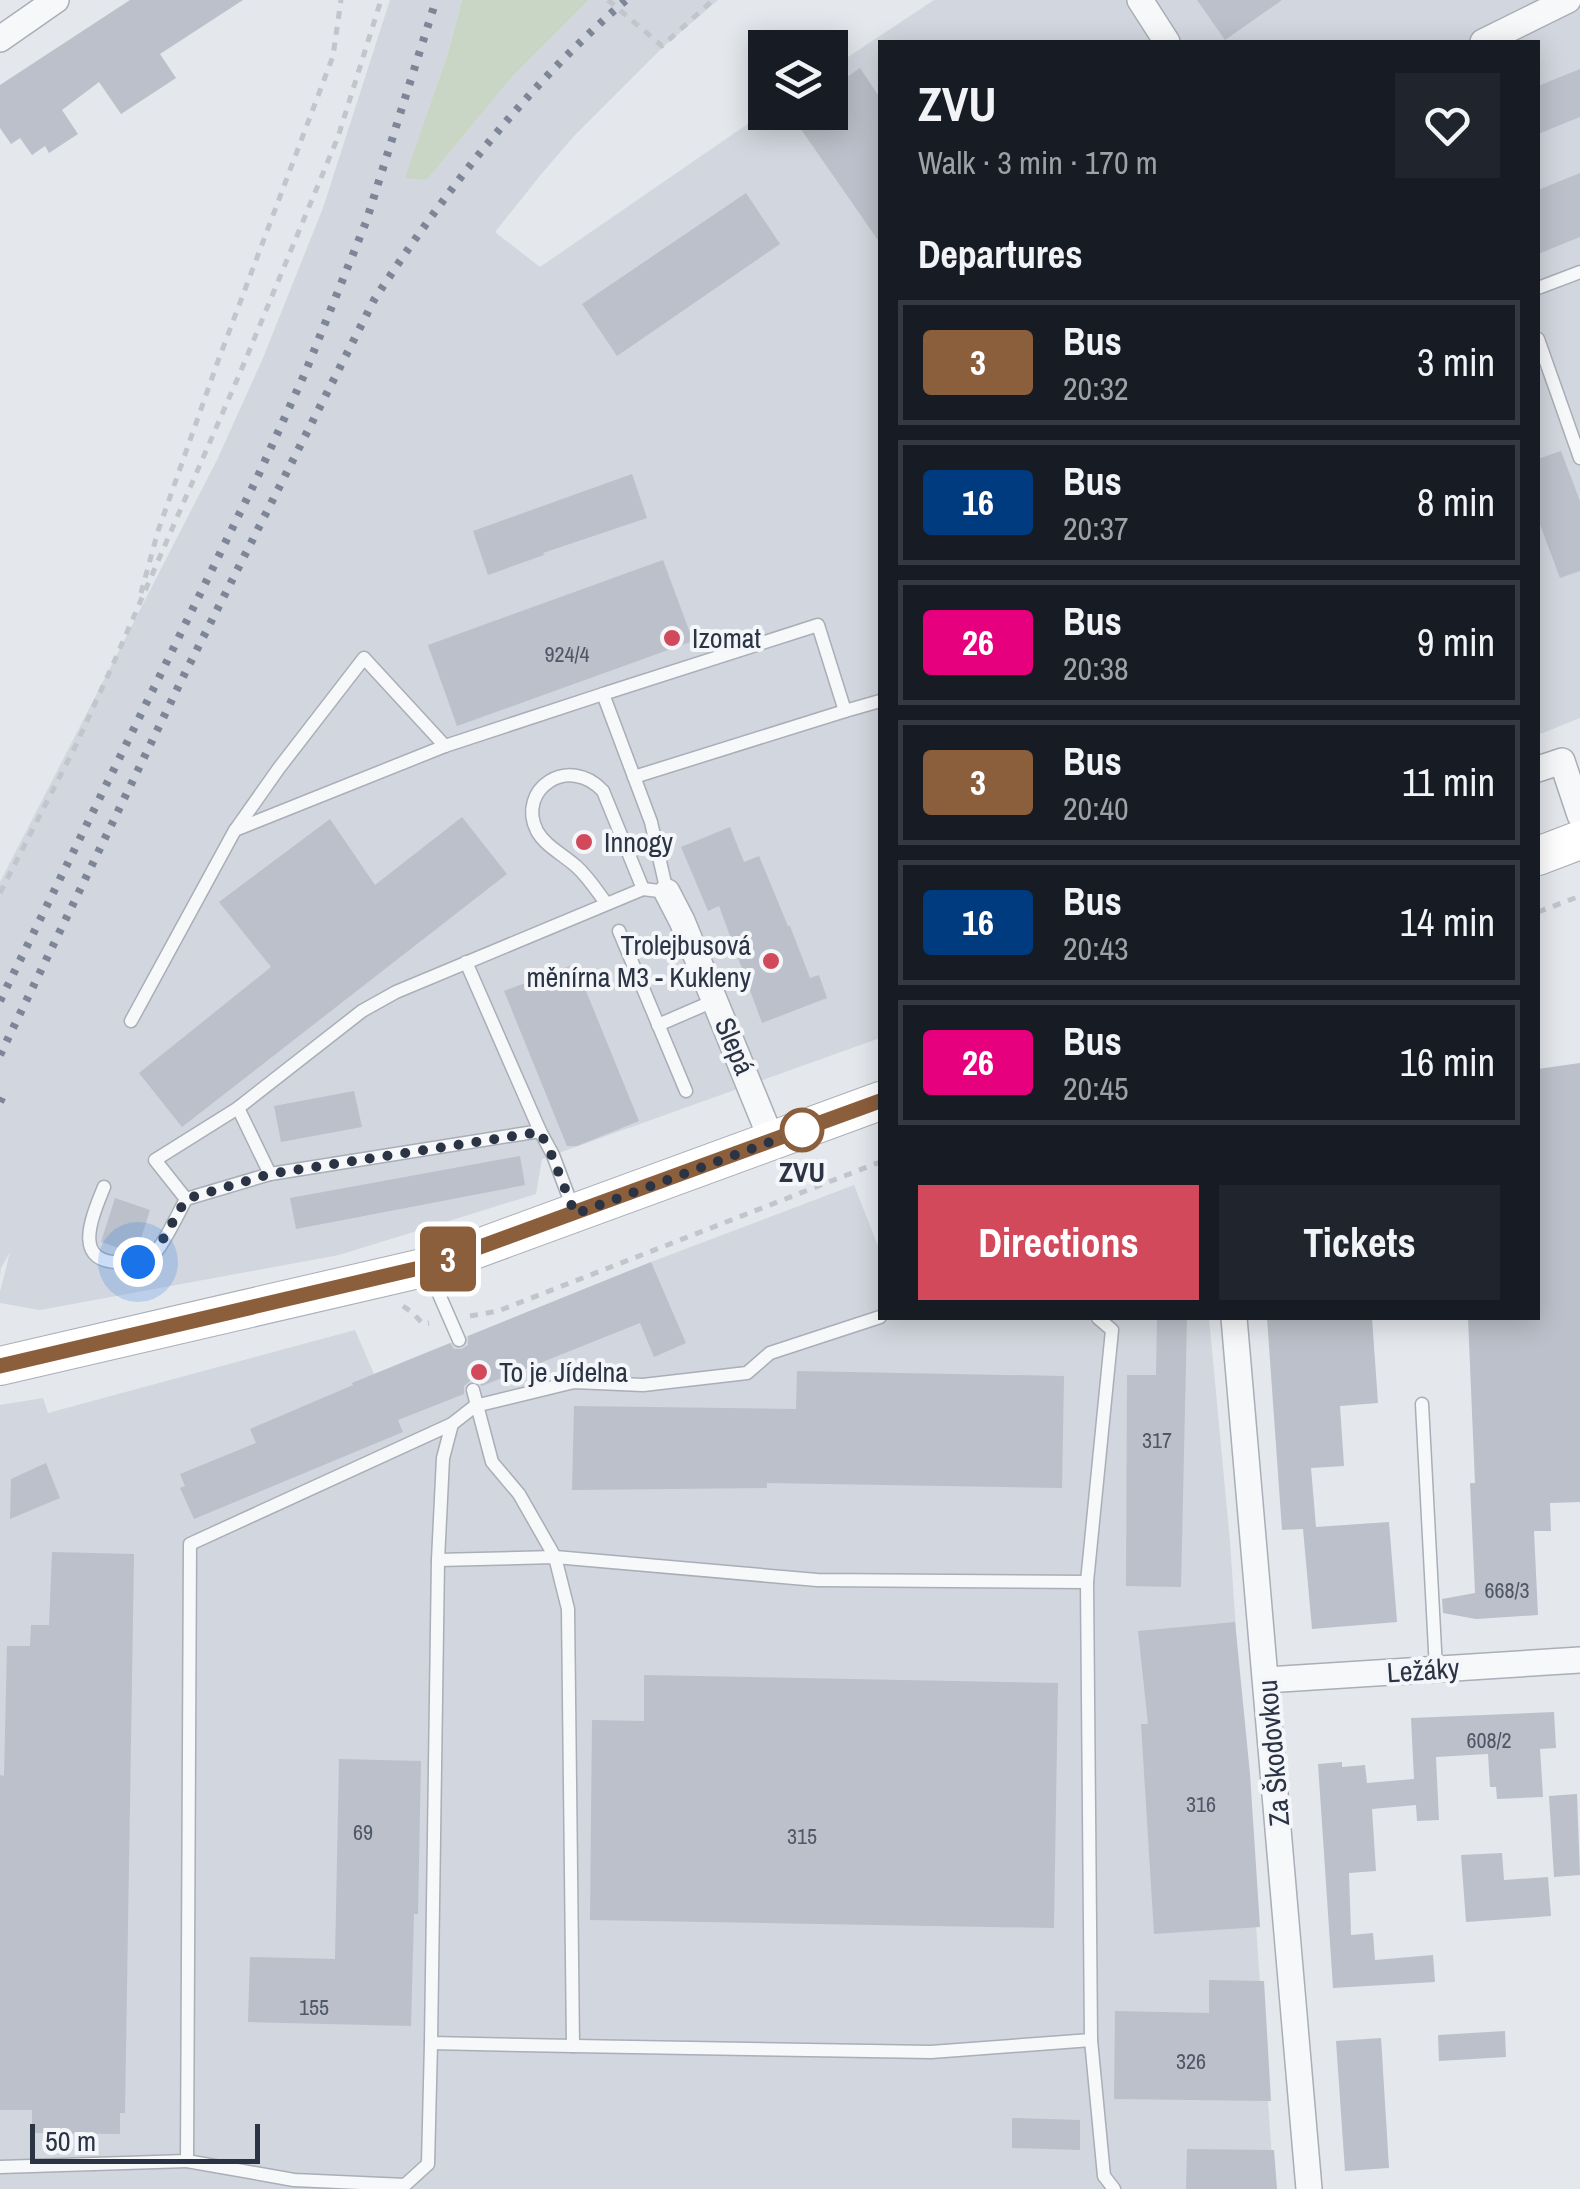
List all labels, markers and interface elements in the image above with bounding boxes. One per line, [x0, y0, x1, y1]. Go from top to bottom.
map controls [748, 30, 848, 130]
button: layers [748, 30, 848, 130]
text: ZVU [918, 71, 997, 136]
button: heart [1395, 73, 1500, 178]
text: Walk · 3 min · 170 m [918, 141, 1158, 184]
text: Departures [918, 229, 1083, 280]
text: Bus [1063, 316, 1122, 367]
text: 3 min [1417, 337, 1495, 388]
text: 3 [970, 339, 986, 386]
text: 20:32 [1063, 367, 1129, 410]
text: Bus [1063, 456, 1122, 507]
text: 8 min [1417, 477, 1495, 528]
text: 16 [962, 479, 994, 526]
text: 20:37 [1063, 507, 1129, 550]
text: Bus [1063, 596, 1122, 647]
text: 9 min [1417, 617, 1495, 668]
place label: Izomat [692, 619, 761, 657]
text: 26 [962, 619, 994, 666]
marker: Izomat [661, 627, 683, 649]
house number: 924/4 [544, 639, 590, 669]
text: 20:38 [1063, 647, 1129, 690]
text: Bus [1063, 736, 1122, 787]
text: 11 min [1402, 757, 1495, 808]
text: 3 [970, 759, 986, 806]
text: 20:40 [1063, 787, 1129, 830]
place label: Innogy [604, 823, 673, 861]
marker: Innogy [573, 831, 595, 853]
text: Bus [1063, 876, 1122, 927]
text: 14 min [1400, 897, 1495, 948]
text: 16 [962, 899, 994, 946]
place label: Trolejbusová měnírna M3 - Kukleny [526, 926, 752, 996]
text: 20:43 [1063, 927, 1129, 970]
marker: Trolejbusová měnírna M3 - Kukleny [760, 950, 782, 972]
street label: Slepá [706, 1012, 764, 1081]
text: Bus [1063, 1016, 1122, 1067]
text: 16 min [1400, 1037, 1495, 1088]
text: 26 [962, 1039, 994, 1086]
text: 20:45 [1063, 1067, 1129, 1110]
marker: ZVU [781, 1109, 823, 1151]
place label: ZVU [779, 1153, 825, 1191]
button: Directions [918, 1185, 1199, 1300]
button: Tickets [1219, 1185, 1500, 1300]
line badge: 3 [416, 1226, 480, 1292]
text: 3 [440, 1236, 456, 1283]
your location [113, 1237, 163, 1287]
place label: To je Jídelna [499, 1353, 628, 1391]
marker: To je Jídelna [468, 1361, 490, 1383]
house number: 317 [1142, 1425, 1172, 1455]
house number: 668/3 [1484, 1575, 1530, 1605]
street label: Ležáky [1385, 1648, 1461, 1691]
street label: Za Škodovkou [1248, 1678, 1298, 1828]
house number: 608/2 [1466, 1725, 1512, 1755]
house number: 316 [1186, 1789, 1216, 1819]
house number: 69 [353, 1817, 373, 1847]
house number: 315 [787, 1821, 817, 1851]
house number: 155 [299, 1992, 329, 2022]
house number: 326 [1176, 2046, 1206, 2076]
scale bar [30, 2119, 260, 2164]
text: 50 m [45, 2122, 96, 2160]

